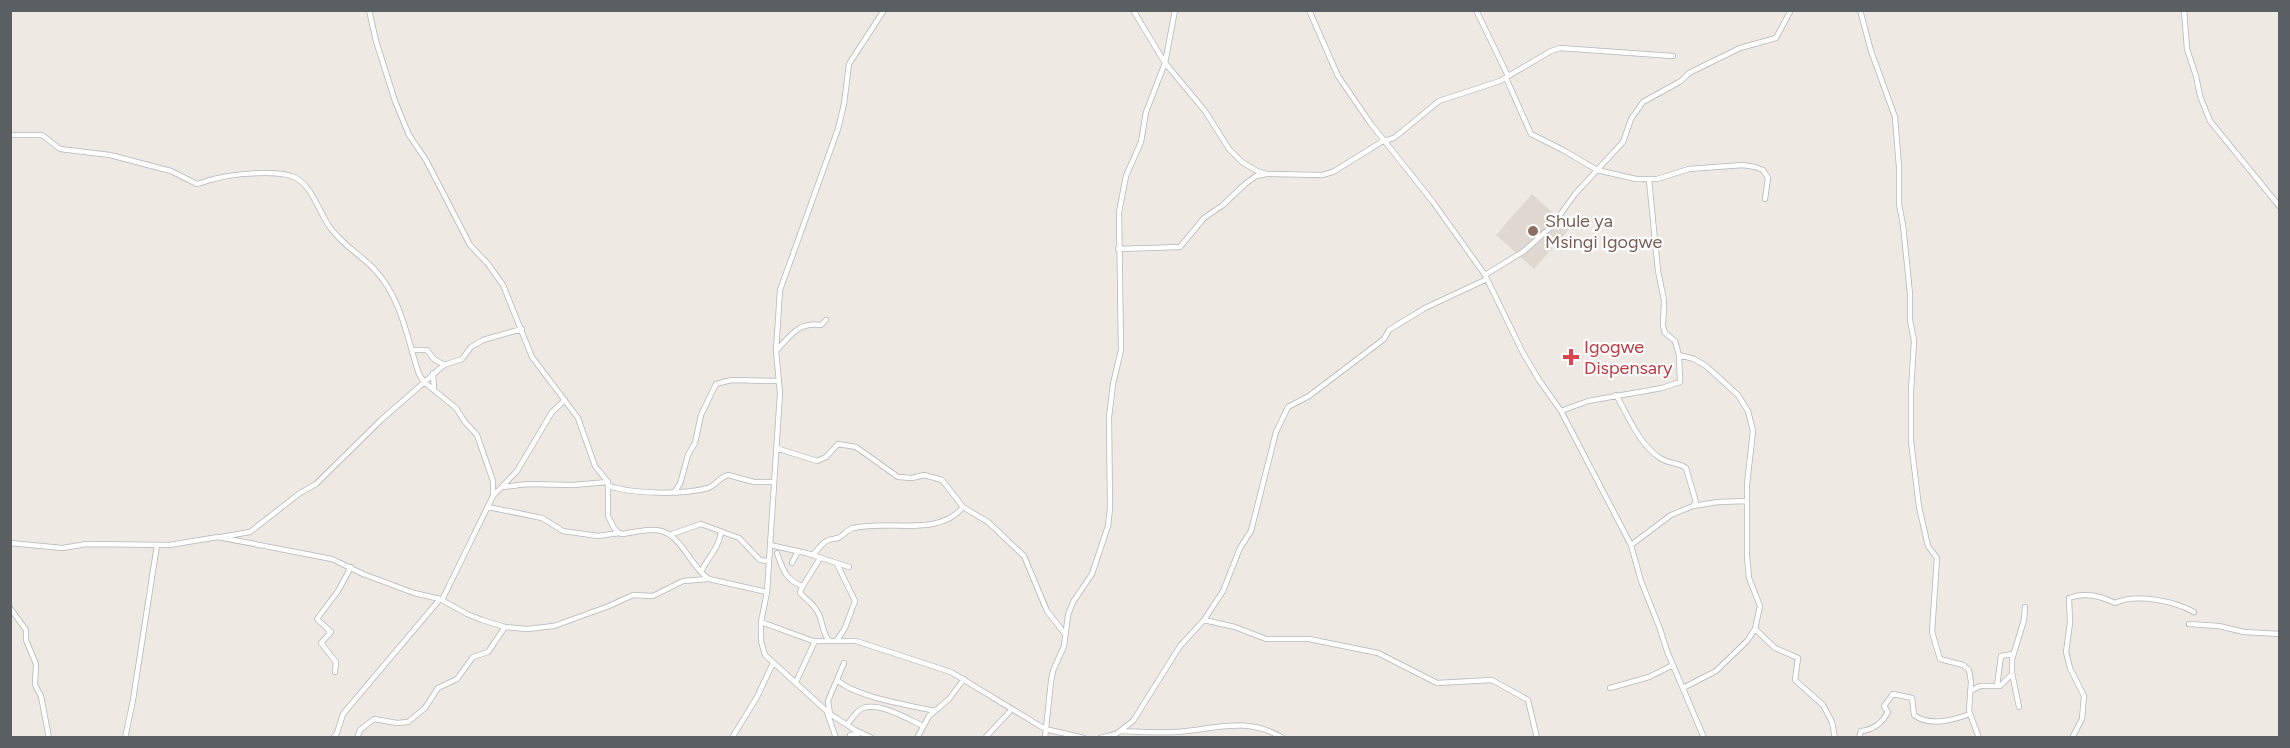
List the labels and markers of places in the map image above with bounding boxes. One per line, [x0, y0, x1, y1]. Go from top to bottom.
place label: Shule ya Msingi Igogwe [1545, 210, 1662, 253]
marker: Shule ya Msingi Igogwe [1526, 224, 1540, 238]
place label: Igogwe Dispensary [1584, 336, 1673, 379]
marker: Igogwe Dispensary [1562, 348, 1580, 366]

